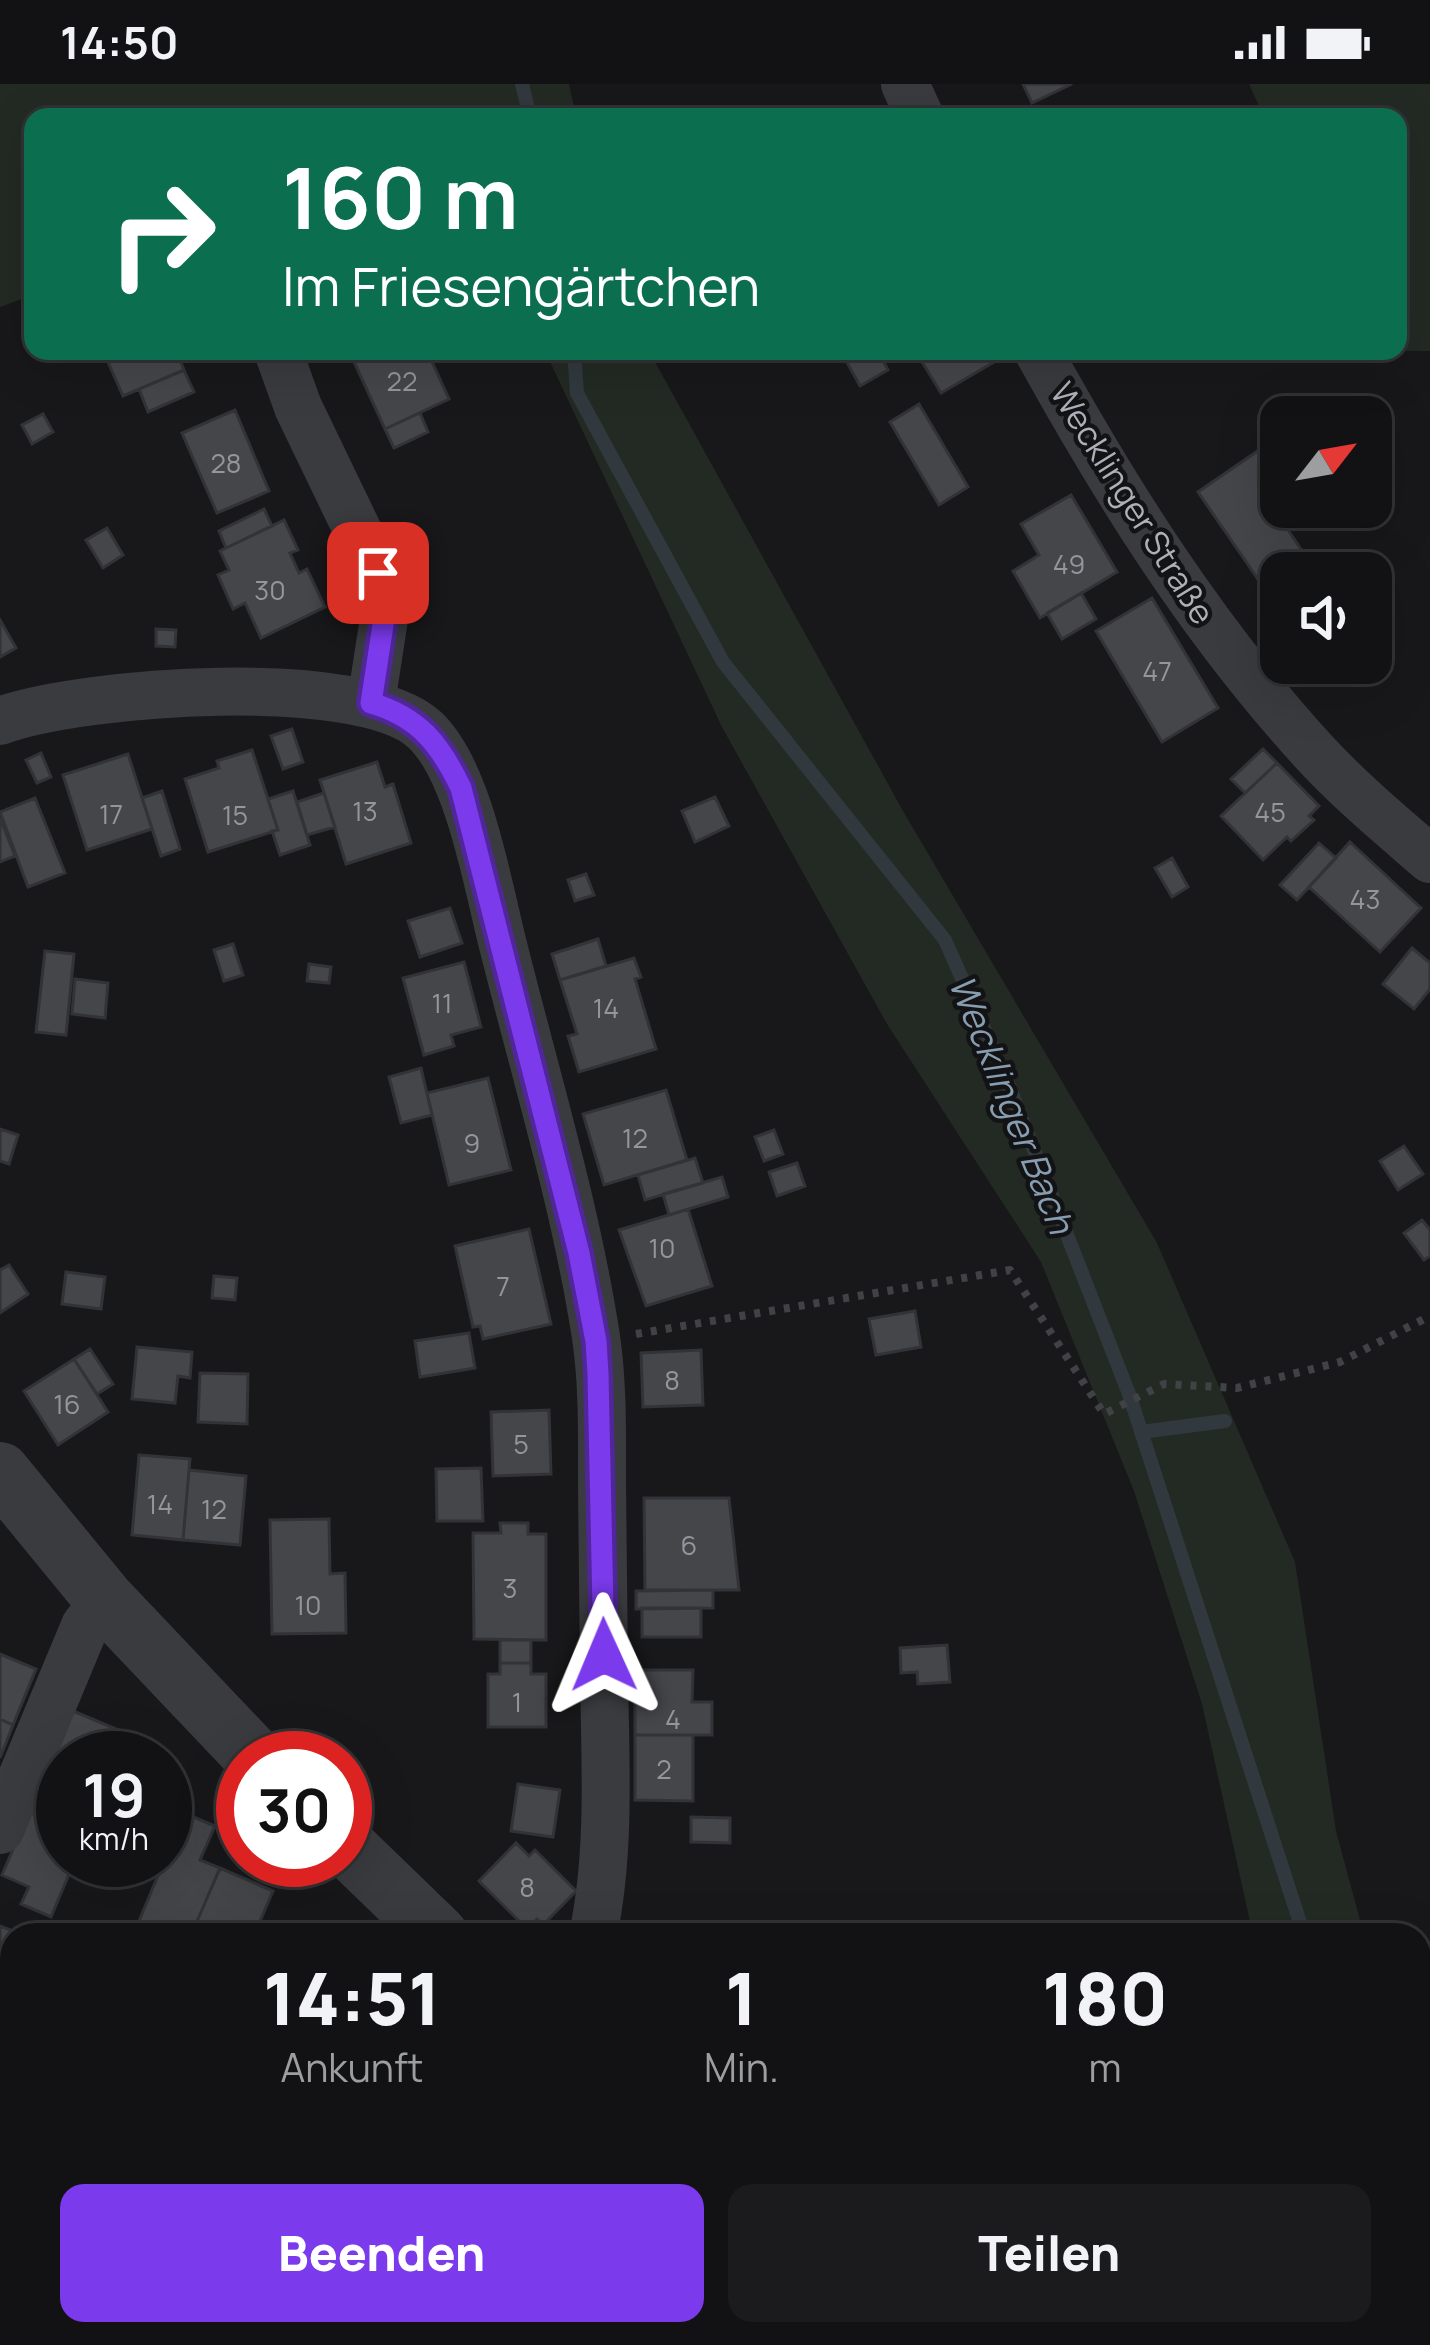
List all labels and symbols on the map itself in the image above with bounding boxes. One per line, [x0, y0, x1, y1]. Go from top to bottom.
house number: 22 [387, 362, 417, 399]
street label: Wecklinger Straße [1040, 373, 1226, 633]
north arrow [1260, 396, 1392, 528]
house number: 28 [210, 444, 242, 481]
pin [327, 522, 429, 624]
house number: 49 [1053, 545, 1085, 582]
house number: 30 [254, 571, 286, 608]
house number: 47 [1142, 652, 1172, 689]
house number: 13 [352, 792, 378, 829]
house number: 45 [1254, 793, 1286, 830]
house number: 17 [99, 795, 123, 832]
house number: 15 [222, 796, 248, 833]
house number: 43 [1350, 880, 1380, 917]
water label: Wecklinger Bach [938, 968, 1087, 1242]
house number: 11 [431, 984, 453, 1021]
house number: 14 [593, 989, 619, 1026]
house number: 12 [622, 1119, 648, 1156]
house number: 9 [464, 1124, 480, 1161]
house number: 10 [649, 1229, 676, 1266]
house number: 7 [496, 1267, 510, 1304]
house number: 8 [664, 1361, 680, 1398]
house number: 16 [53, 1385, 81, 1422]
house number: 5 [513, 1425, 529, 1462]
house number: 14 [147, 1485, 173, 1522]
house number: 12 [201, 1490, 227, 1527]
house number: 6 [681, 1526, 697, 1563]
house number: 3 [503, 1569, 517, 1606]
house number: 10 [295, 1586, 322, 1623]
position arrow [541, 1592, 667, 1718]
house number: 1 [512, 1683, 522, 1720]
house number: 4 [665, 1700, 681, 1737]
speed limit sign: 30 [216, 1731, 372, 1887]
house number: 2 [656, 1750, 672, 1787]
house number: 8 [519, 1868, 535, 1905]

